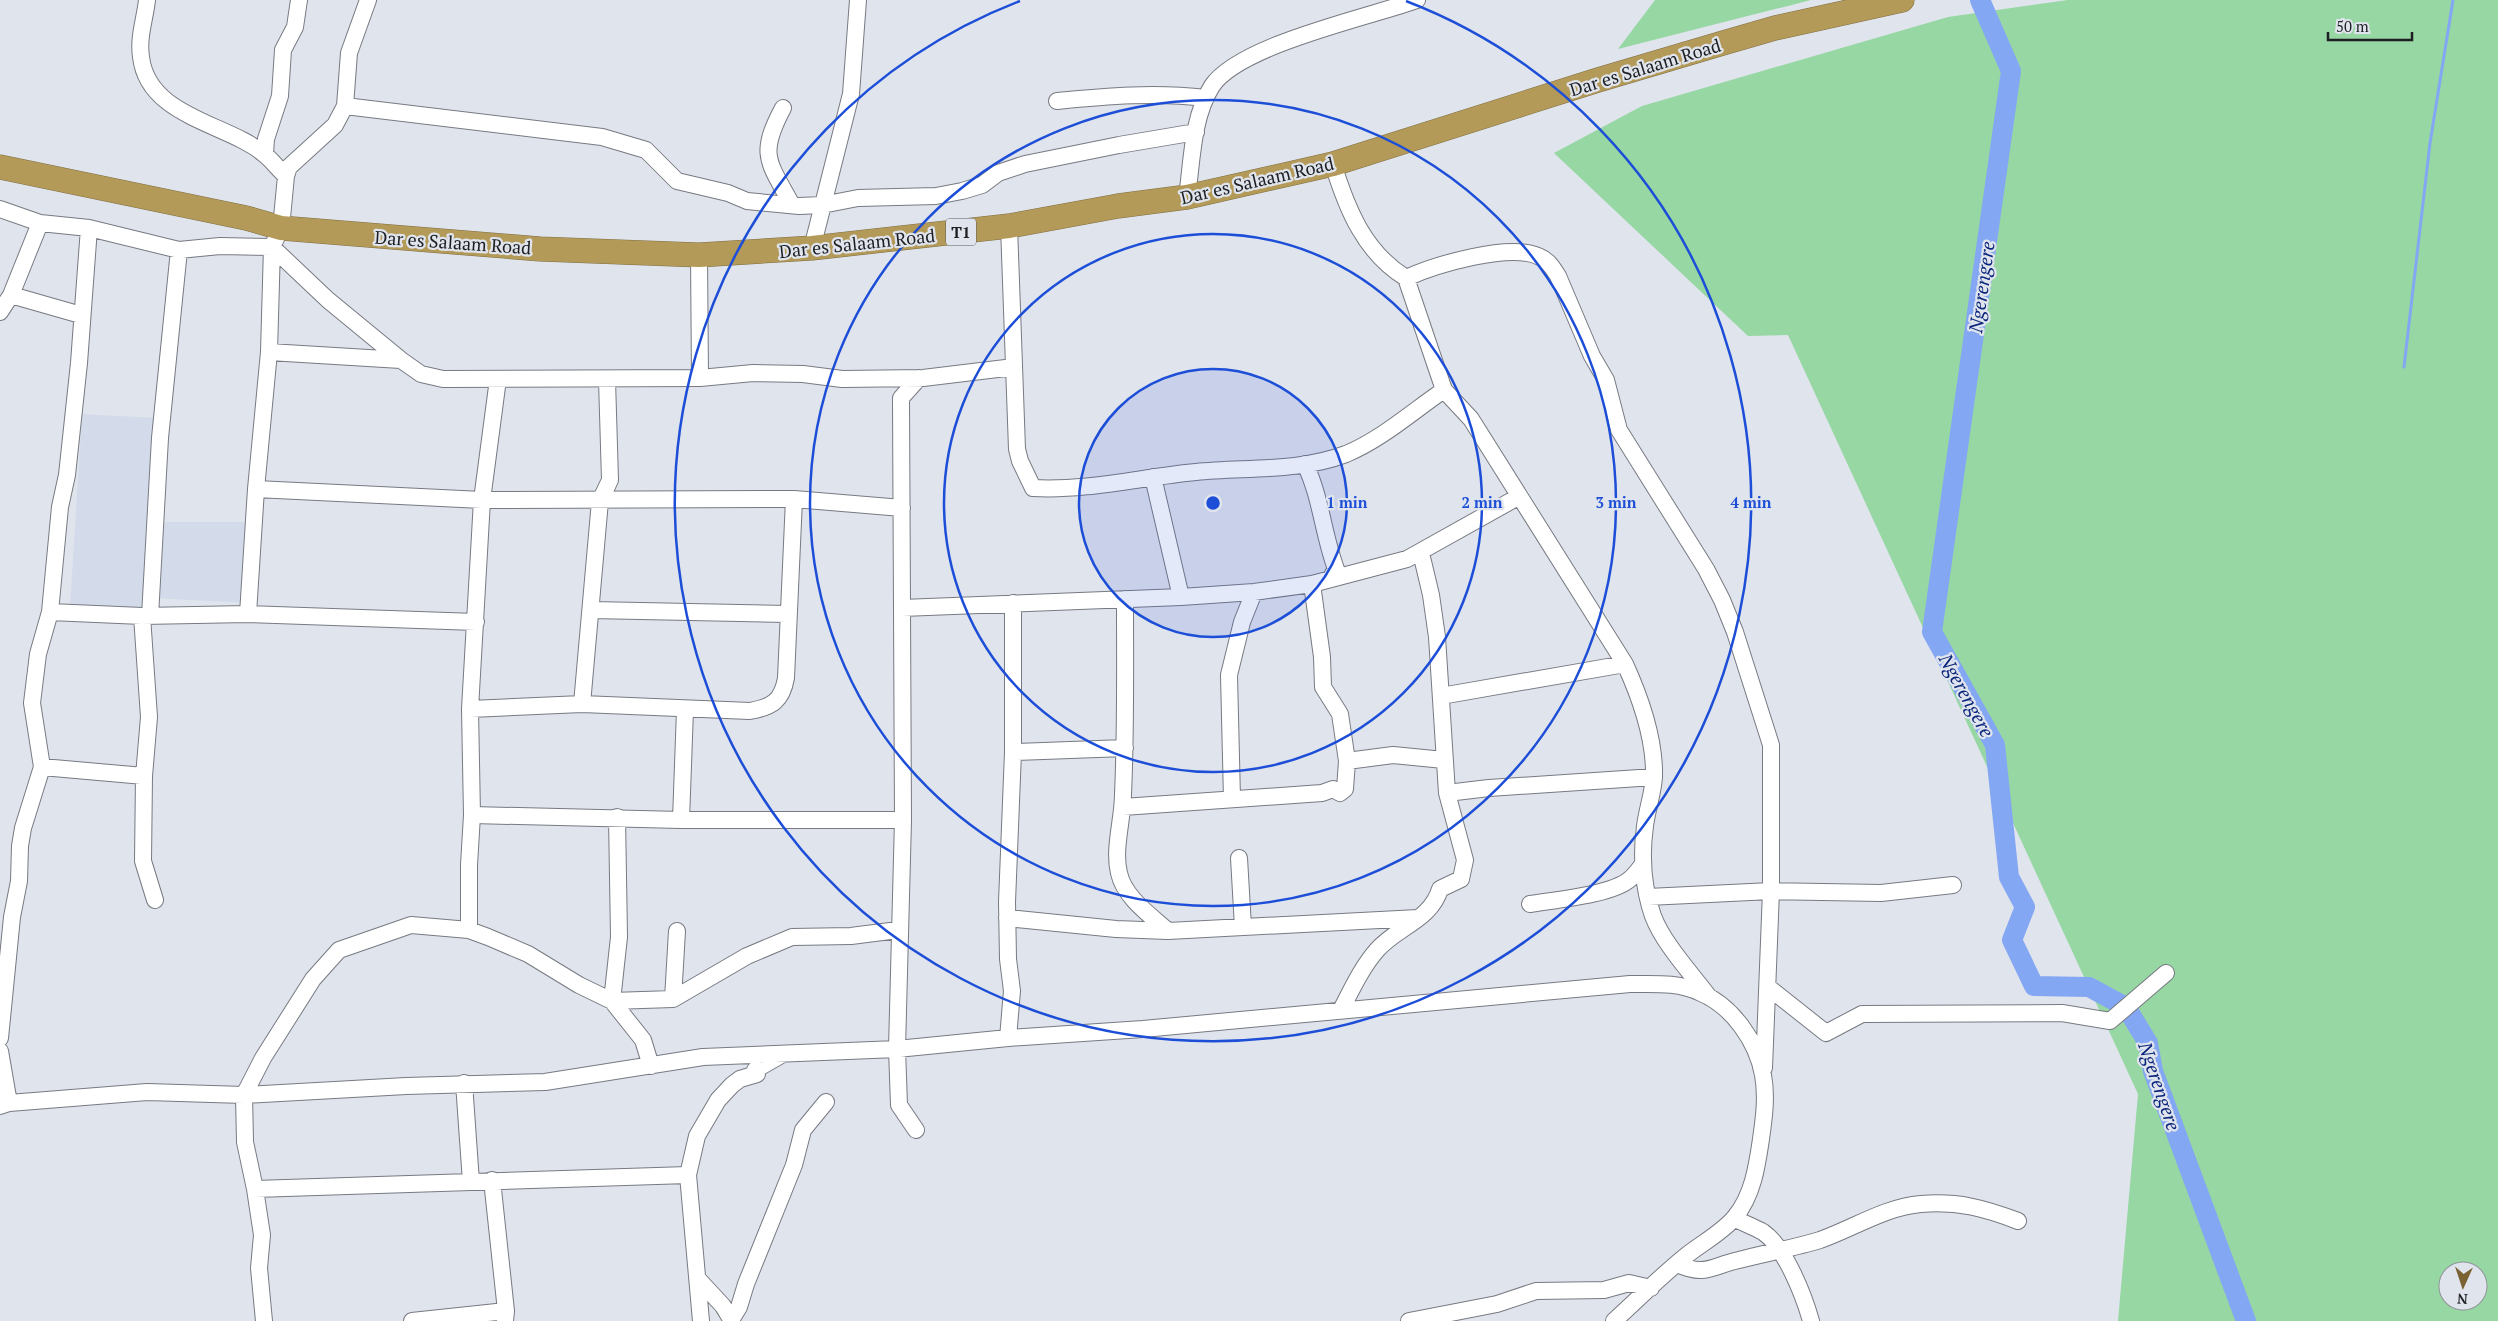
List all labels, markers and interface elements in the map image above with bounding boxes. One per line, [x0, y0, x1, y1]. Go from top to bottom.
scale bar [2328, 10, 2412, 42]
text: 50 m [2336, 16, 2369, 36]
street label: Dar es Salaam Road [1567, 33, 1723, 101]
street label: Dar es Salaam Road [1178, 151, 1336, 209]
road number: T1 [946, 218, 976, 246]
street label: Dar es Salaam Road [778, 223, 936, 263]
street label: Dar es Salaam Road [374, 225, 532, 259]
water label: Ngerengere [1962, 239, 2000, 335]
text: 1 min [1326, 492, 1368, 512]
text: 2 min [1461, 492, 1503, 512]
text: 3 min [1595, 492, 1637, 512]
text: 4 min [1730, 492, 1772, 512]
centre of rings [1204, 494, 1222, 512]
water label: Ngerengere [1933, 648, 2000, 742]
water label: Ngerengere [2133, 1038, 2187, 1134]
north arrow [2438, 1261, 2488, 1311]
text: N [2456, 1290, 2468, 1309]

